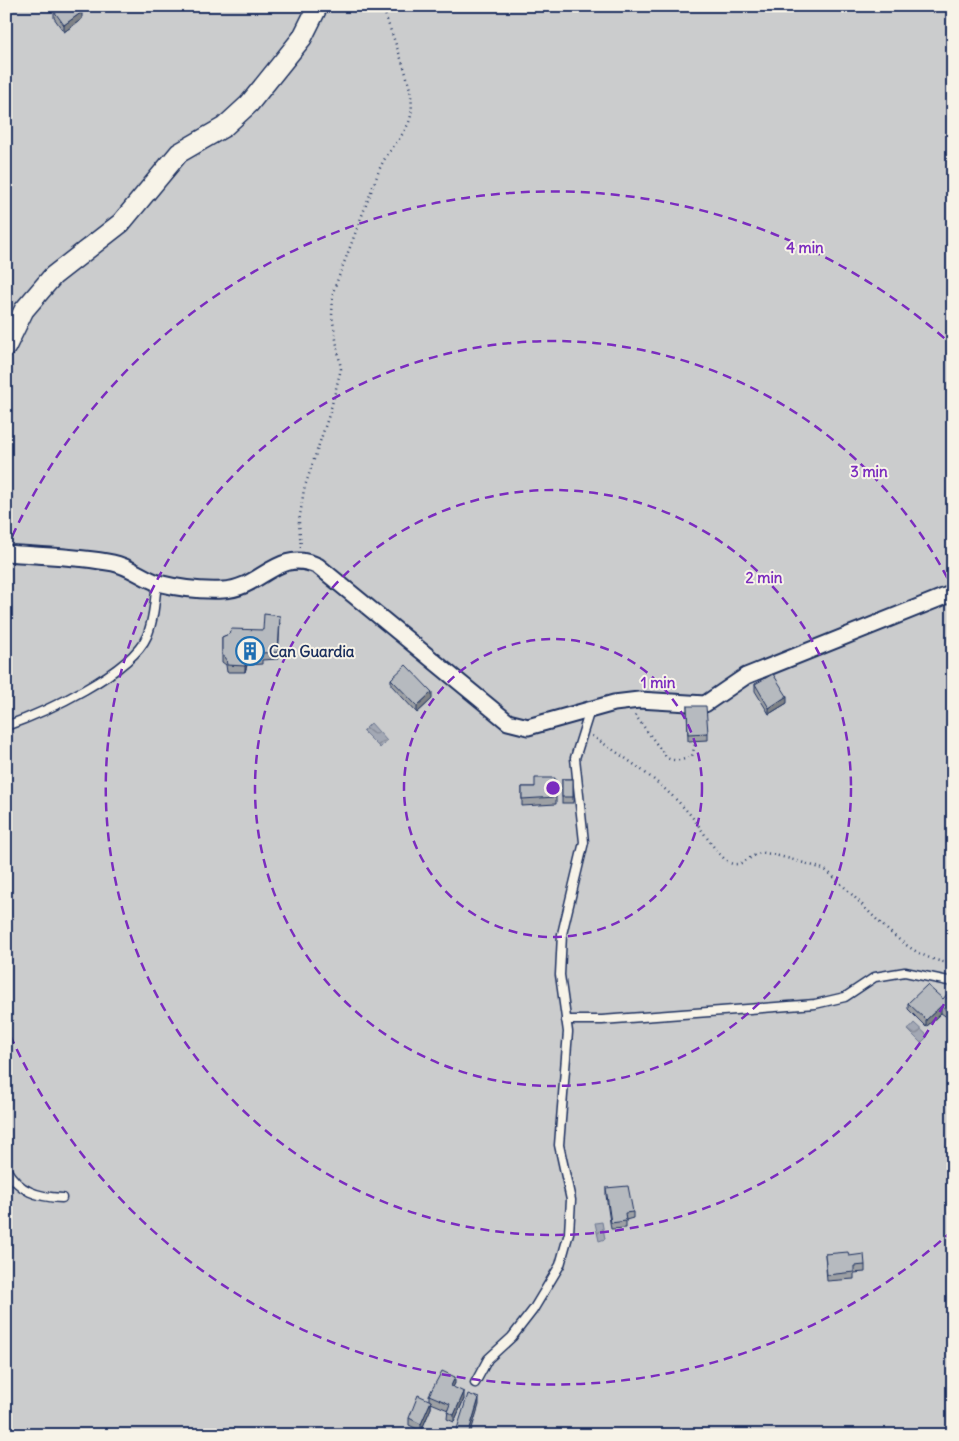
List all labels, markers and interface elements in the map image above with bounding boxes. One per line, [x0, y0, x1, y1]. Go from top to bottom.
text: 4 min [786, 238, 824, 257]
text: 3 min [850, 462, 888, 481]
text: 2 min [746, 568, 783, 587]
building icon: Can Guardia [235, 636, 265, 666]
place label: Can Guardia [269, 642, 355, 661]
text: 1 min [641, 673, 676, 692]
centre of rings [544, 779, 562, 797]

